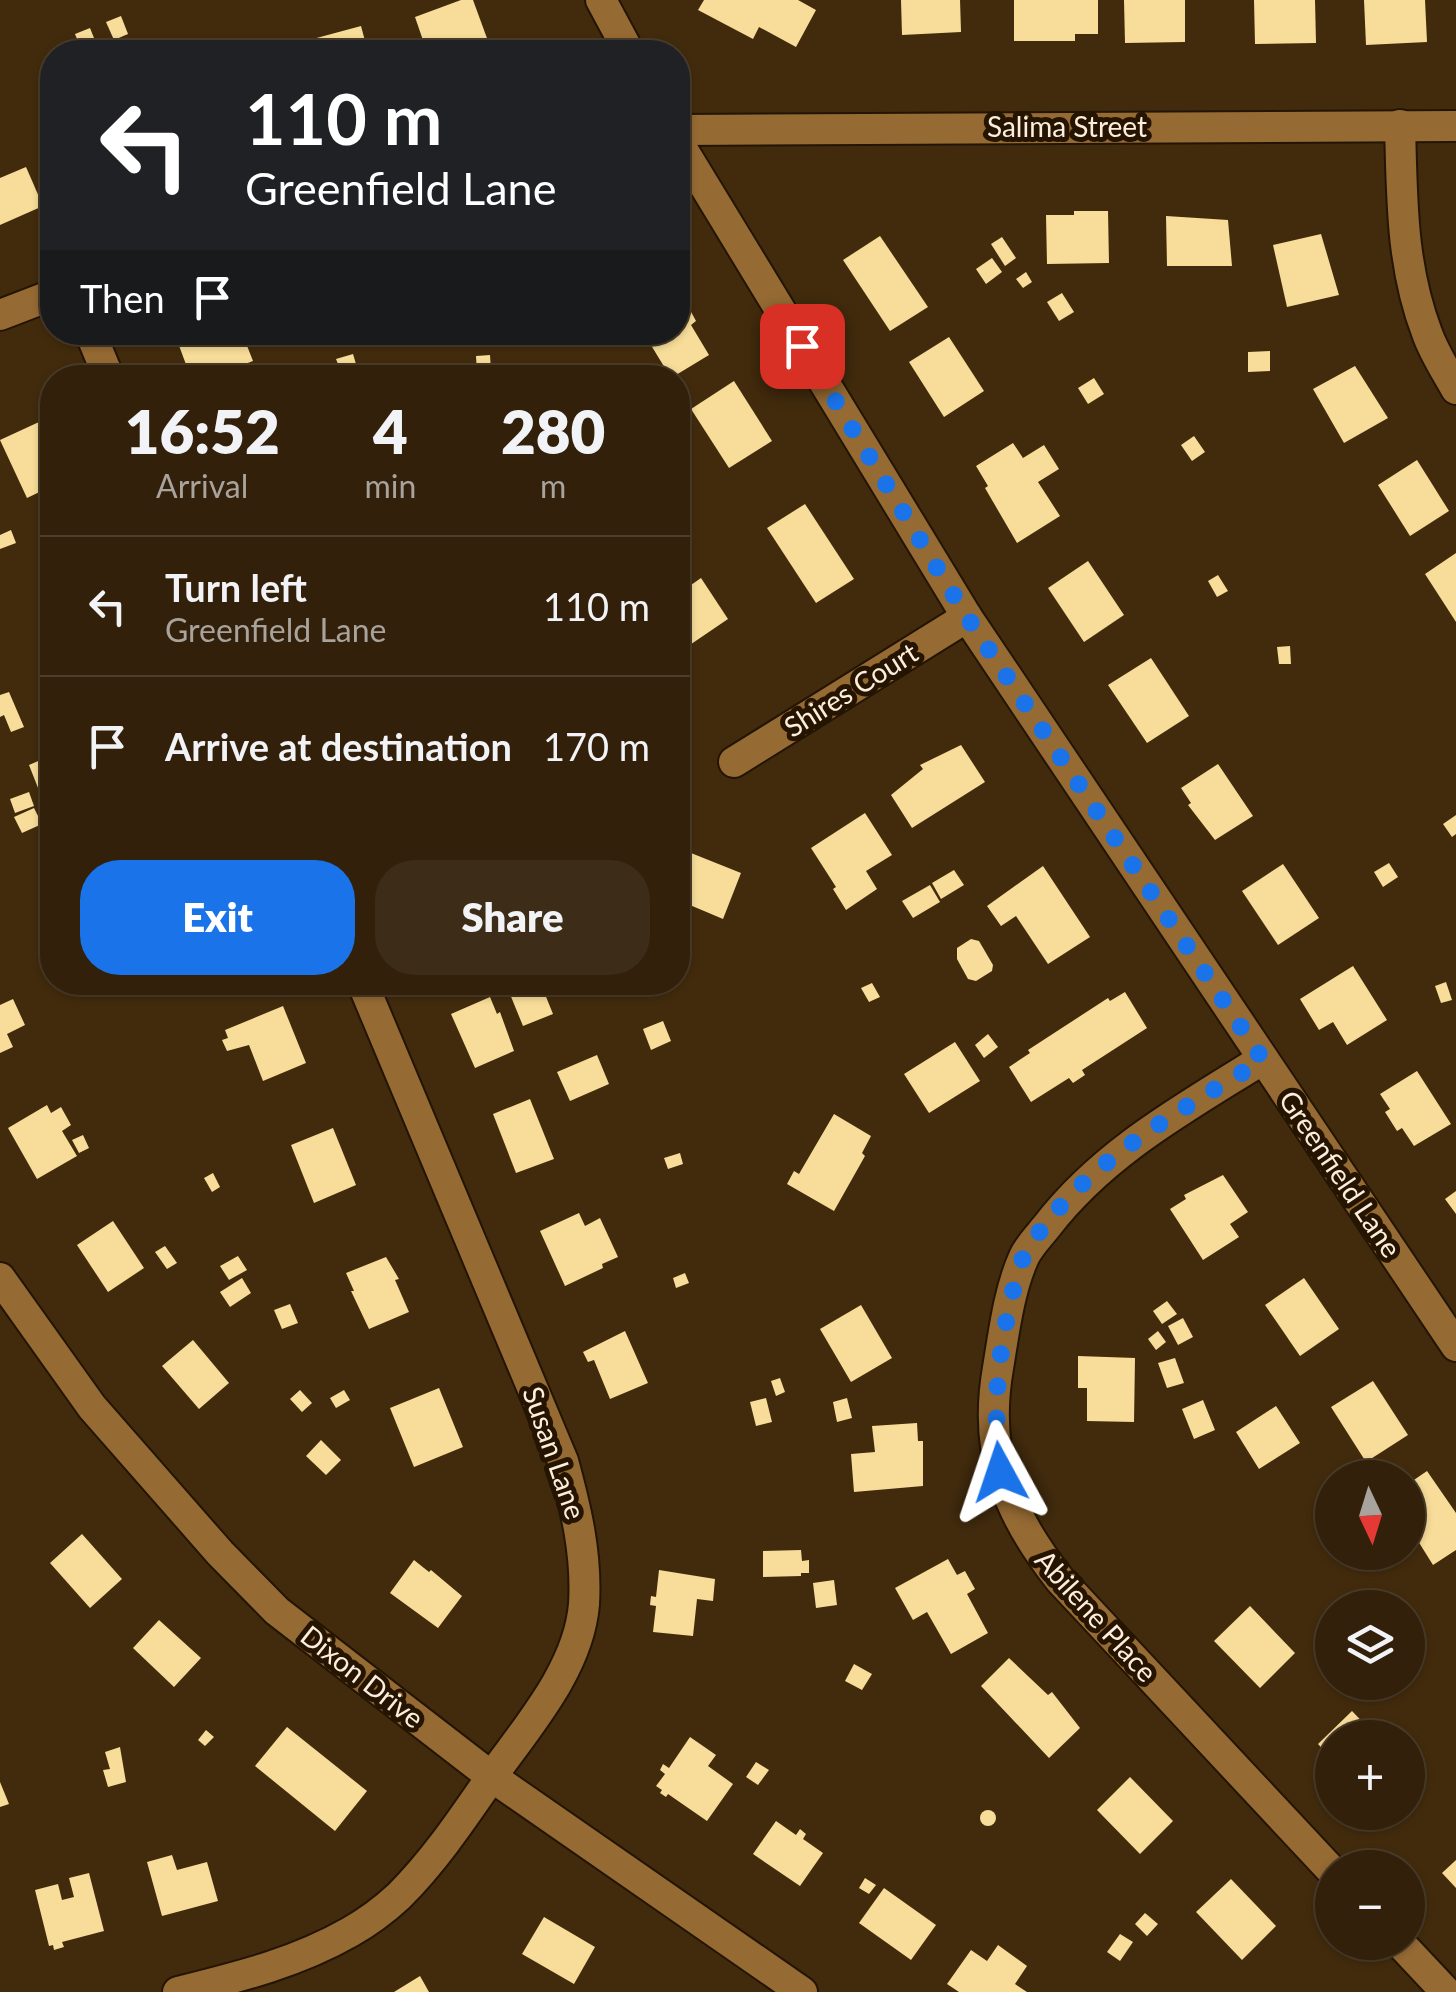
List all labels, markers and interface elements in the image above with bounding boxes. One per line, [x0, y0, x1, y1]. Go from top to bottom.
text: 110 m [245, 76, 442, 160]
icon: left [80, 80, 210, 210]
street label: Salima Street [987, 109, 1147, 143]
text: Greenfield Lane [245, 161, 556, 215]
icon: arrive [185, 270, 240, 325]
text: Then [80, 275, 165, 321]
pin [760, 304, 845, 389]
icon: arrive [775, 319, 830, 374]
text: 16:52 [125, 395, 280, 467]
text: 4 [373, 395, 408, 467]
text: 280 [501, 395, 605, 467]
text: Arrival [156, 466, 248, 505]
text: min [364, 466, 416, 505]
text: m [540, 466, 566, 505]
text: Turn left [165, 564, 307, 610]
icon: left [80, 579, 135, 634]
text: 110 m [543, 583, 650, 629]
text: Greenfield Lane [165, 610, 386, 649]
street label: Shires Court [777, 635, 924, 744]
icon: arrive [80, 719, 135, 774]
text: Arrive at destination [165, 723, 512, 769]
text: 170 m [543, 723, 650, 769]
button: Exit [80, 860, 355, 975]
button: Share [375, 860, 650, 975]
street label: Greenfield Lane [1273, 1084, 1409, 1263]
street label: Susan Lane [516, 1382, 593, 1523]
position arrow [948, 1420, 1052, 1524]
north arrow [1315, 1460, 1425, 1570]
map controls [1315, 1460, 1425, 1960]
street label: Abilene Place [1029, 1542, 1165, 1688]
button: layers [1315, 1590, 1425, 1700]
street label: Dixon Drive [294, 1618, 431, 1735]
button: + [1315, 1720, 1425, 1830]
button: − [1315, 1850, 1425, 1960]

